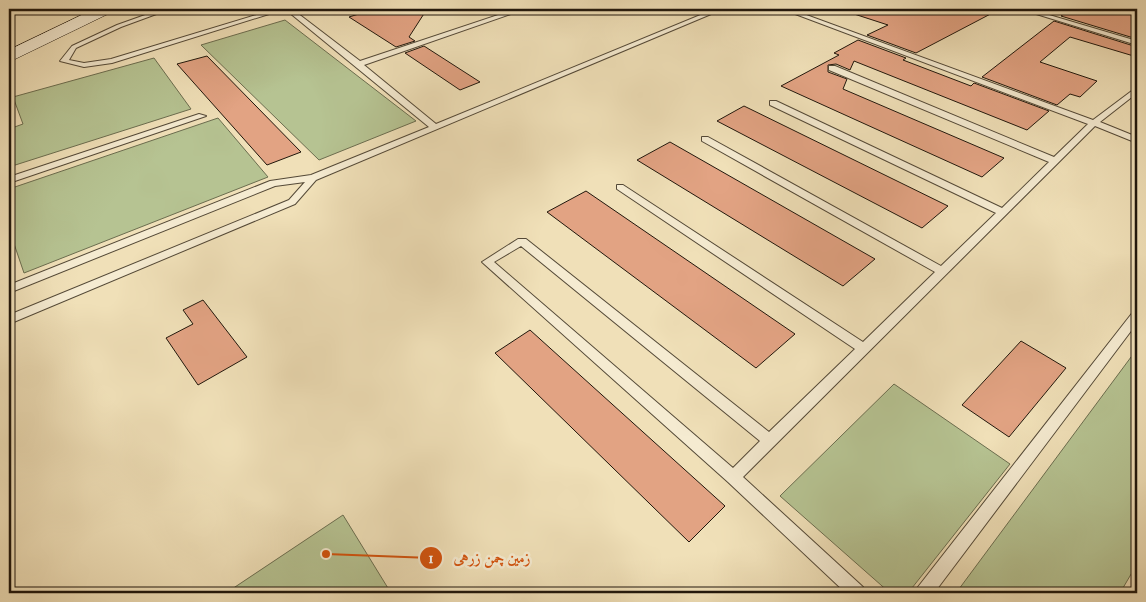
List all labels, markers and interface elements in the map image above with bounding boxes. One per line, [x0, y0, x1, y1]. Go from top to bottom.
callout: زمین چمن زرهی [418, 543, 540, 573]
text: 1 [428, 549, 434, 567]
text: زمین چمن زرهی [452, 549, 531, 569]

